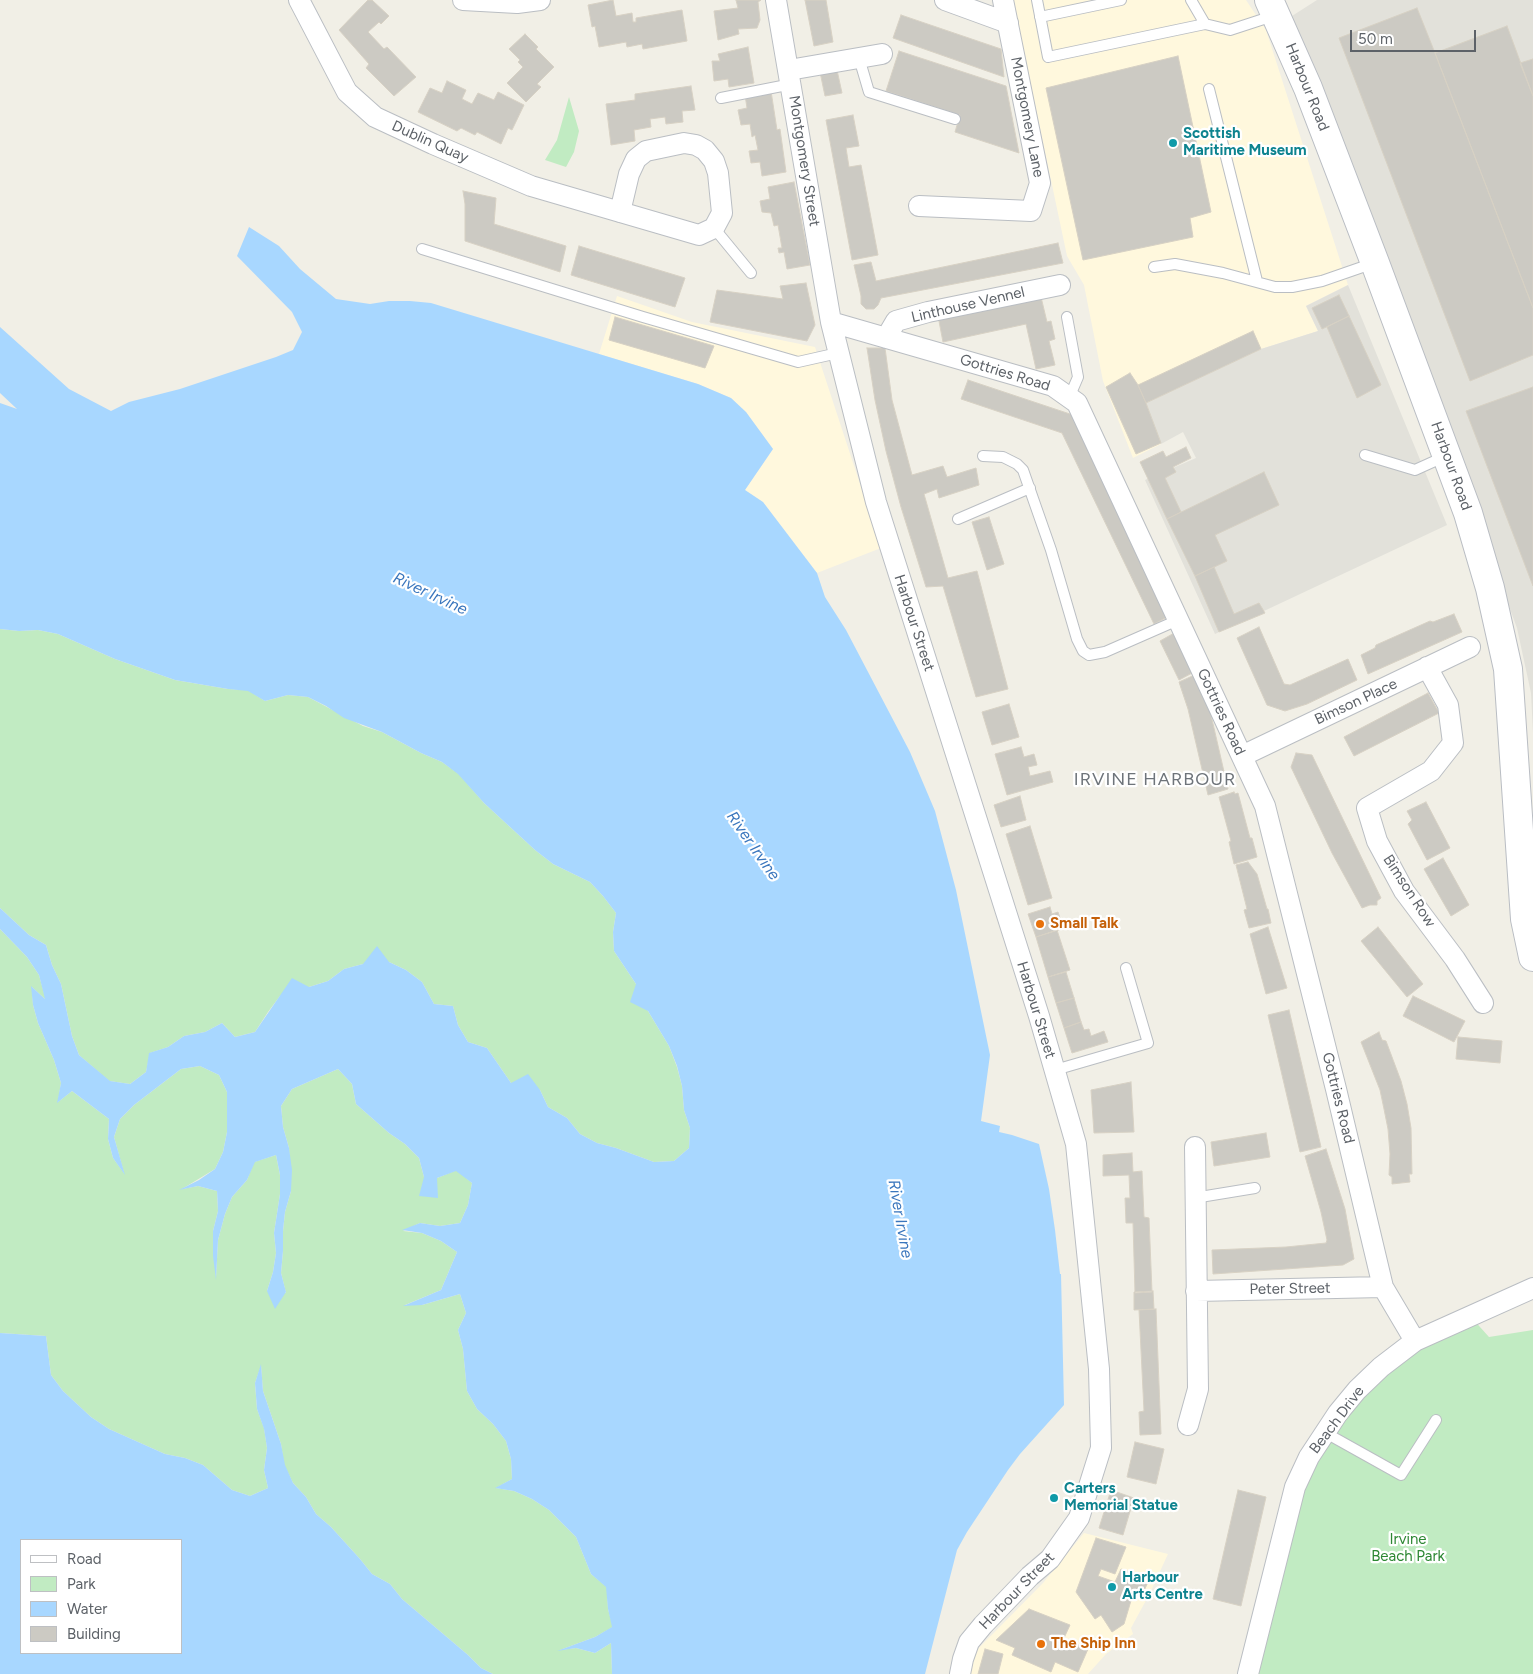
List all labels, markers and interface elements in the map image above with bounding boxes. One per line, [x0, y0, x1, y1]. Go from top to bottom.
scale bar [1353, 20, 1479, 52]
text: 50 m [1358, 30, 1393, 48]
street label: Harbour Road [1281, 40, 1333, 134]
street label: Montgomery Lane [1006, 55, 1048, 179]
street label: Montgomery Street [785, 94, 823, 228]
street label: Dublin Quay [389, 117, 471, 167]
place label: Scottish Maritime Museum [1183, 125, 1307, 160]
marker: Scottish Maritime Museum [1167, 137, 1179, 149]
street label: Linthouse Vennel [910, 283, 1026, 327]
street label: Gottries Road [958, 351, 1052, 395]
street label: Harbour Road [1427, 419, 1475, 513]
water label: River Irvine [390, 568, 470, 620]
street label: Harbour Street [890, 572, 938, 674]
street label: Gottries Road [1193, 666, 1249, 758]
street label: Bimson Place [1312, 675, 1400, 729]
district label: IRVINE HARBOUR [1072, 769, 1238, 791]
water label: River Irvine [722, 808, 784, 884]
street label: Bimson Row [1379, 851, 1439, 931]
place label: Small Talk [1050, 915, 1119, 933]
marker: Small Talk [1034, 918, 1046, 930]
street label: Harbour Street [1013, 959, 1059, 1061]
street label: Gottries Road [1318, 1051, 1358, 1145]
water label: River Irvine [884, 1178, 916, 1260]
street label: Peter Street [1249, 1279, 1331, 1299]
street label: Beach Drive [1306, 1383, 1368, 1457]
place label: Carters Memorial Statue [1064, 1480, 1178, 1515]
marker: Carters Memorial Statue [1048, 1492, 1060, 1504]
park label: Irvine Beach Park [1371, 1531, 1445, 1566]
legend [20, 1539, 182, 1654]
street label: Harbour Street [976, 1549, 1058, 1633]
text: Road [67, 1550, 102, 1568]
place label: Harbour Arts Centre [1122, 1569, 1203, 1604]
text: Park [67, 1575, 96, 1593]
marker: Harbour Arts Centre [1106, 1581, 1118, 1593]
text: Water [67, 1600, 107, 1618]
text: Building [67, 1625, 121, 1643]
place label: The Ship Inn [1051, 1635, 1136, 1653]
marker: The Ship Inn [1035, 1638, 1047, 1650]

